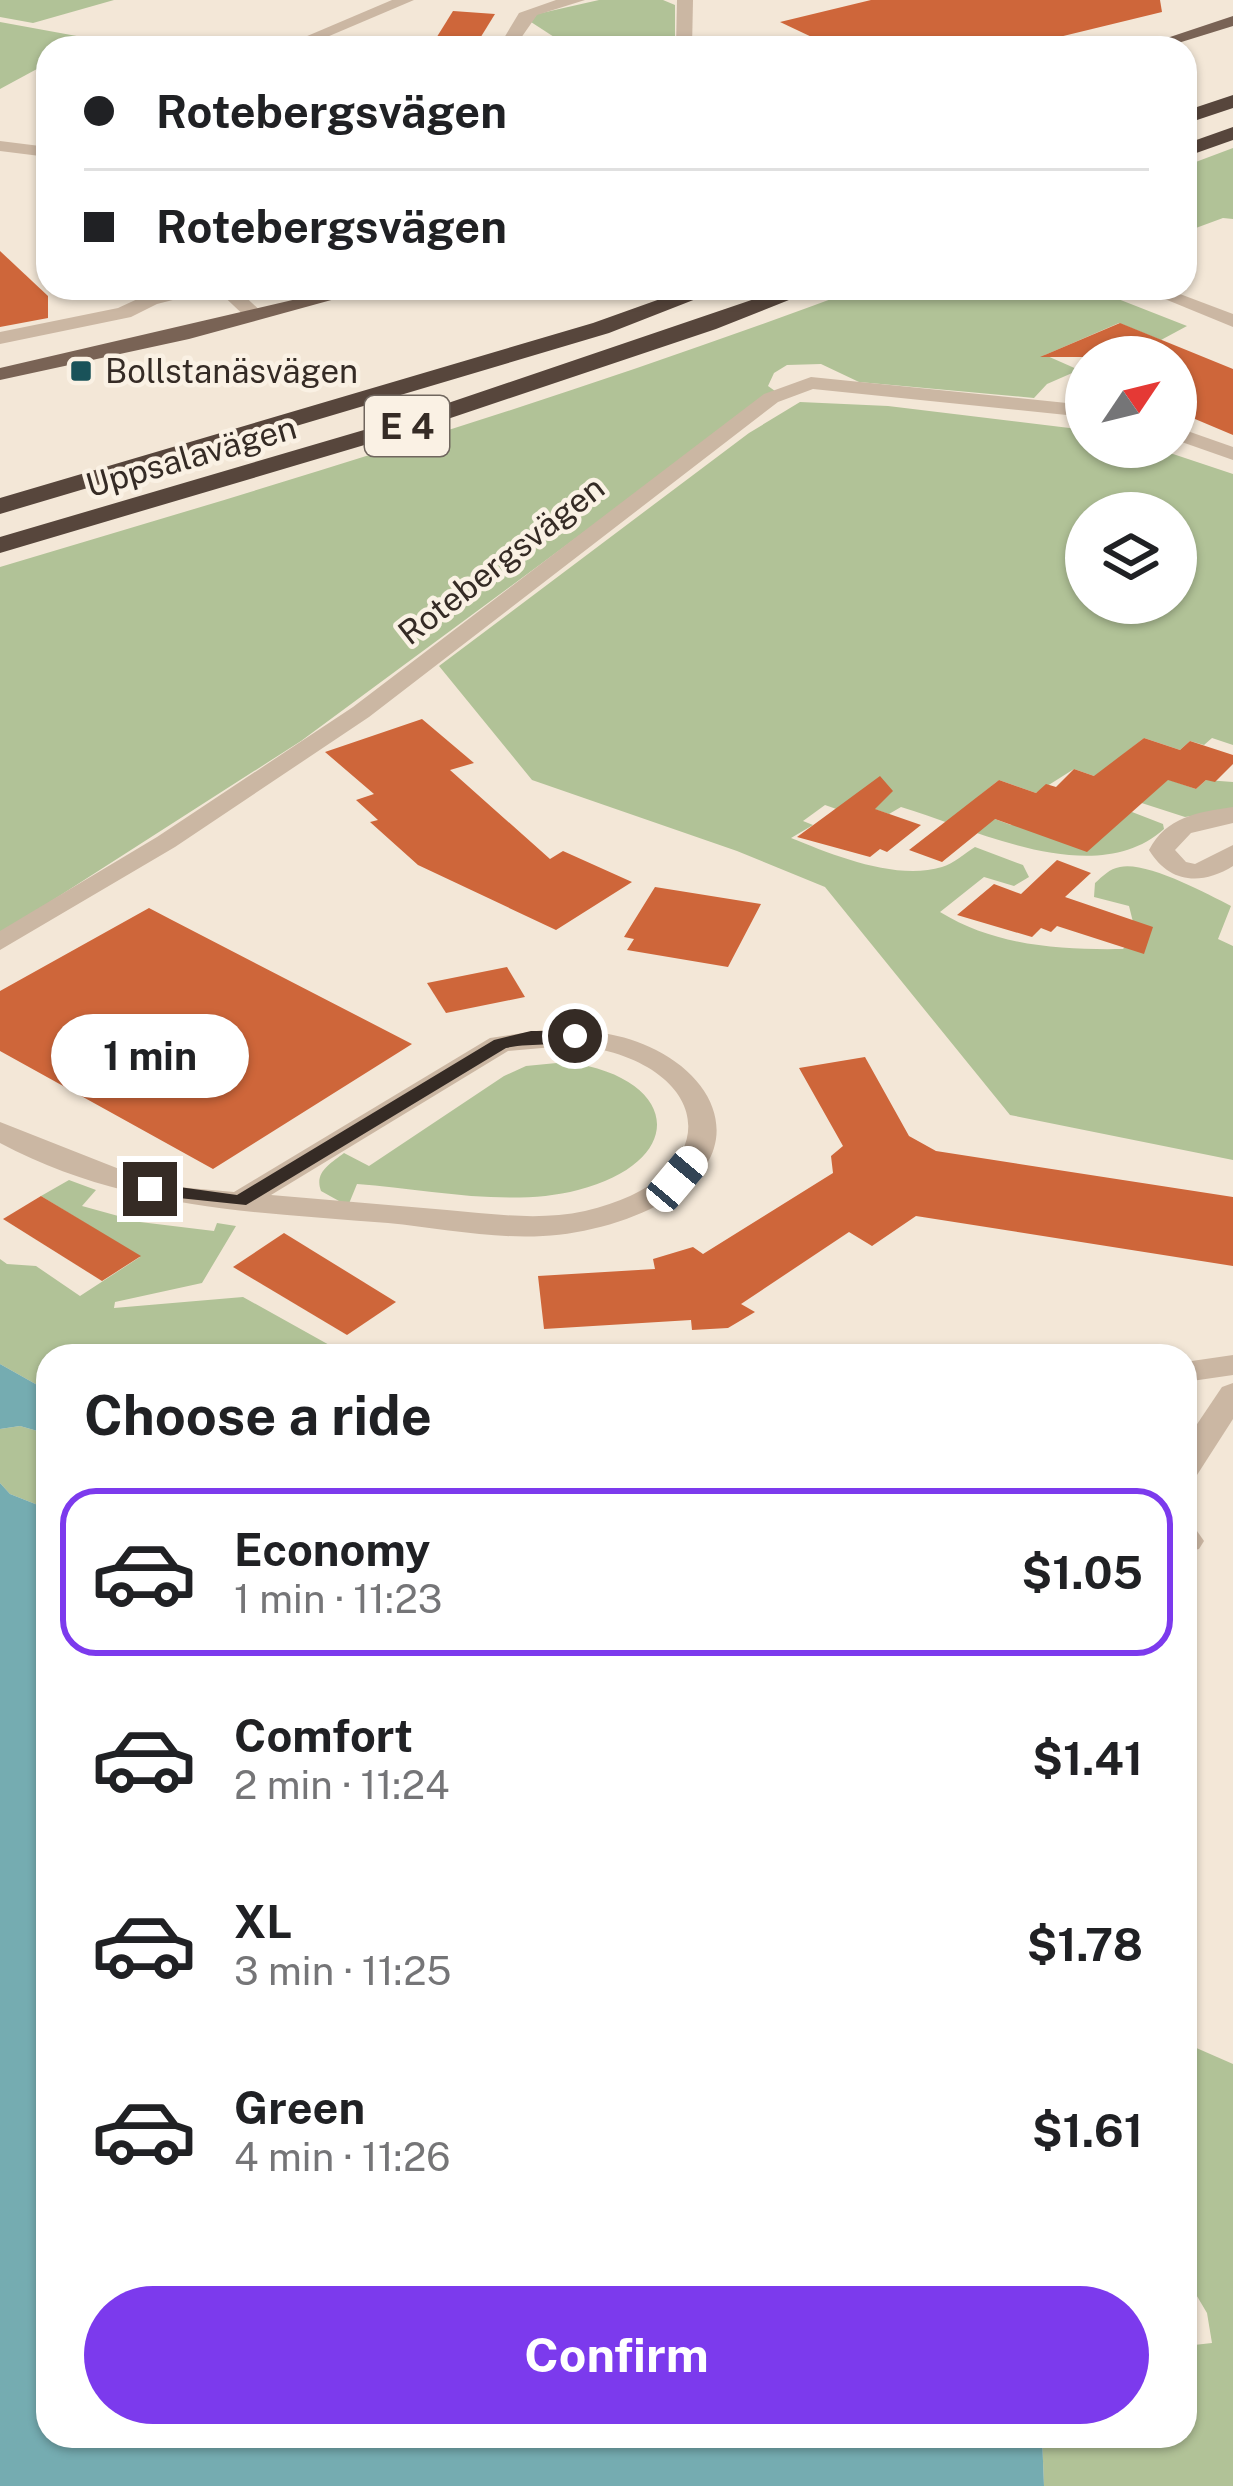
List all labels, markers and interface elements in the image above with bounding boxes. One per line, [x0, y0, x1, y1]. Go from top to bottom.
text: Rotebergsvägen [156, 85, 507, 138]
text: Rotebergsvägen [156, 200, 507, 253]
north arrow [1065, 336, 1197, 468]
map controls [1065, 336, 1197, 624]
place label: Bollstanäsvägen [105, 352, 358, 390]
marker: Bollstanäsvägen [68, 358, 94, 384]
road number: E 4 [365, 396, 449, 456]
street label: Uppsalavägen [81, 408, 301, 504]
street label: Rotebergsvägen [391, 468, 611, 652]
button: layers [1065, 492, 1197, 624]
route start [548, 1009, 602, 1063]
callout: 1 min [51, 1015, 249, 1099]
text: 1 min [103, 1033, 197, 1079]
car [640, 1140, 714, 1218]
route end [123, 1162, 177, 1216]
text: Choose a ride [84, 1384, 432, 1447]
icon: car [90, 1518, 198, 1626]
text: Economy [234, 1523, 430, 1576]
text: $1.05 [1022, 1546, 1143, 1599]
text: 1 min · 11:23 [234, 1576, 442, 1622]
icon: car [90, 1704, 198, 1812]
text: Comfort [234, 1709, 413, 1762]
text: $1.41 [1032, 1732, 1143, 1785]
text: 2 min · 11:24 [234, 1762, 450, 1808]
icon: car [90, 1890, 198, 1998]
text: XL [234, 1895, 292, 1948]
text: $1.78 [1027, 1918, 1143, 1971]
text: 3 min · 11:25 [234, 1948, 451, 1994]
icon: car [90, 2076, 198, 2184]
text: Green [234, 2081, 365, 2134]
text: $1.61 [1032, 2104, 1143, 2157]
text: 4 min · 11:26 [234, 2134, 451, 2180]
button: Confirm [84, 2286, 1149, 2424]

